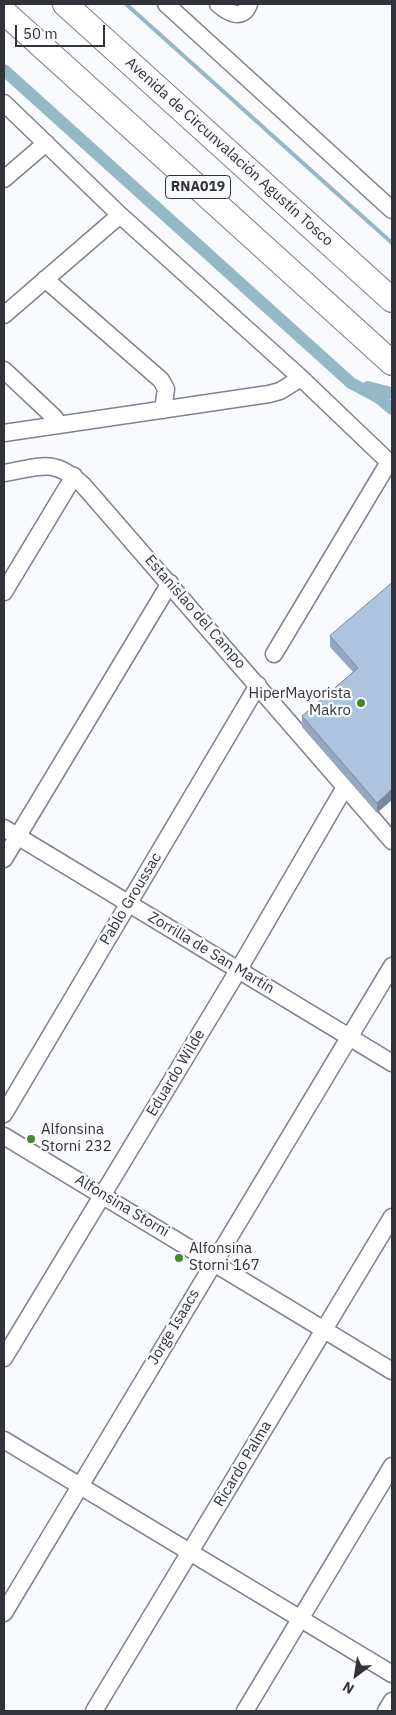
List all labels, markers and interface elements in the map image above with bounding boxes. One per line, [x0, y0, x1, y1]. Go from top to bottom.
scale bar [18, 15, 108, 47]
text: 50 m [23, 24, 58, 43]
street label: Avenida de Circunvalación Agustín Tosco [121, 54, 337, 250]
road number: RNA019 [166, 176, 230, 198]
street label: Estanislao del Campo [141, 551, 249, 673]
place label: HiperMayorista Makro [249, 685, 351, 720]
marker: HiperMayorista Makro [355, 697, 367, 709]
street label: Pablo Groussac [96, 850, 166, 948]
street label: Zorrilla de San Martín [145, 908, 277, 998]
street label: Eduardo Wilde [143, 1026, 209, 1120]
place label: Alfonsina Storni 232 [41, 1121, 112, 1156]
marker: Alfonsina Storni 232 [25, 1133, 37, 1145]
street label: Alfonsina Storni [72, 1171, 172, 1241]
place label: Alfonsina Storni 167 [189, 1240, 260, 1275]
marker: Alfonsina Storni 167 [173, 1252, 185, 1264]
street label: Jorge Isaacs [144, 1286, 204, 1368]
street label: Ricardo Palma [210, 1418, 276, 1510]
north arrow [331, 1650, 381, 1700]
text: N [339, 1678, 357, 1698]

